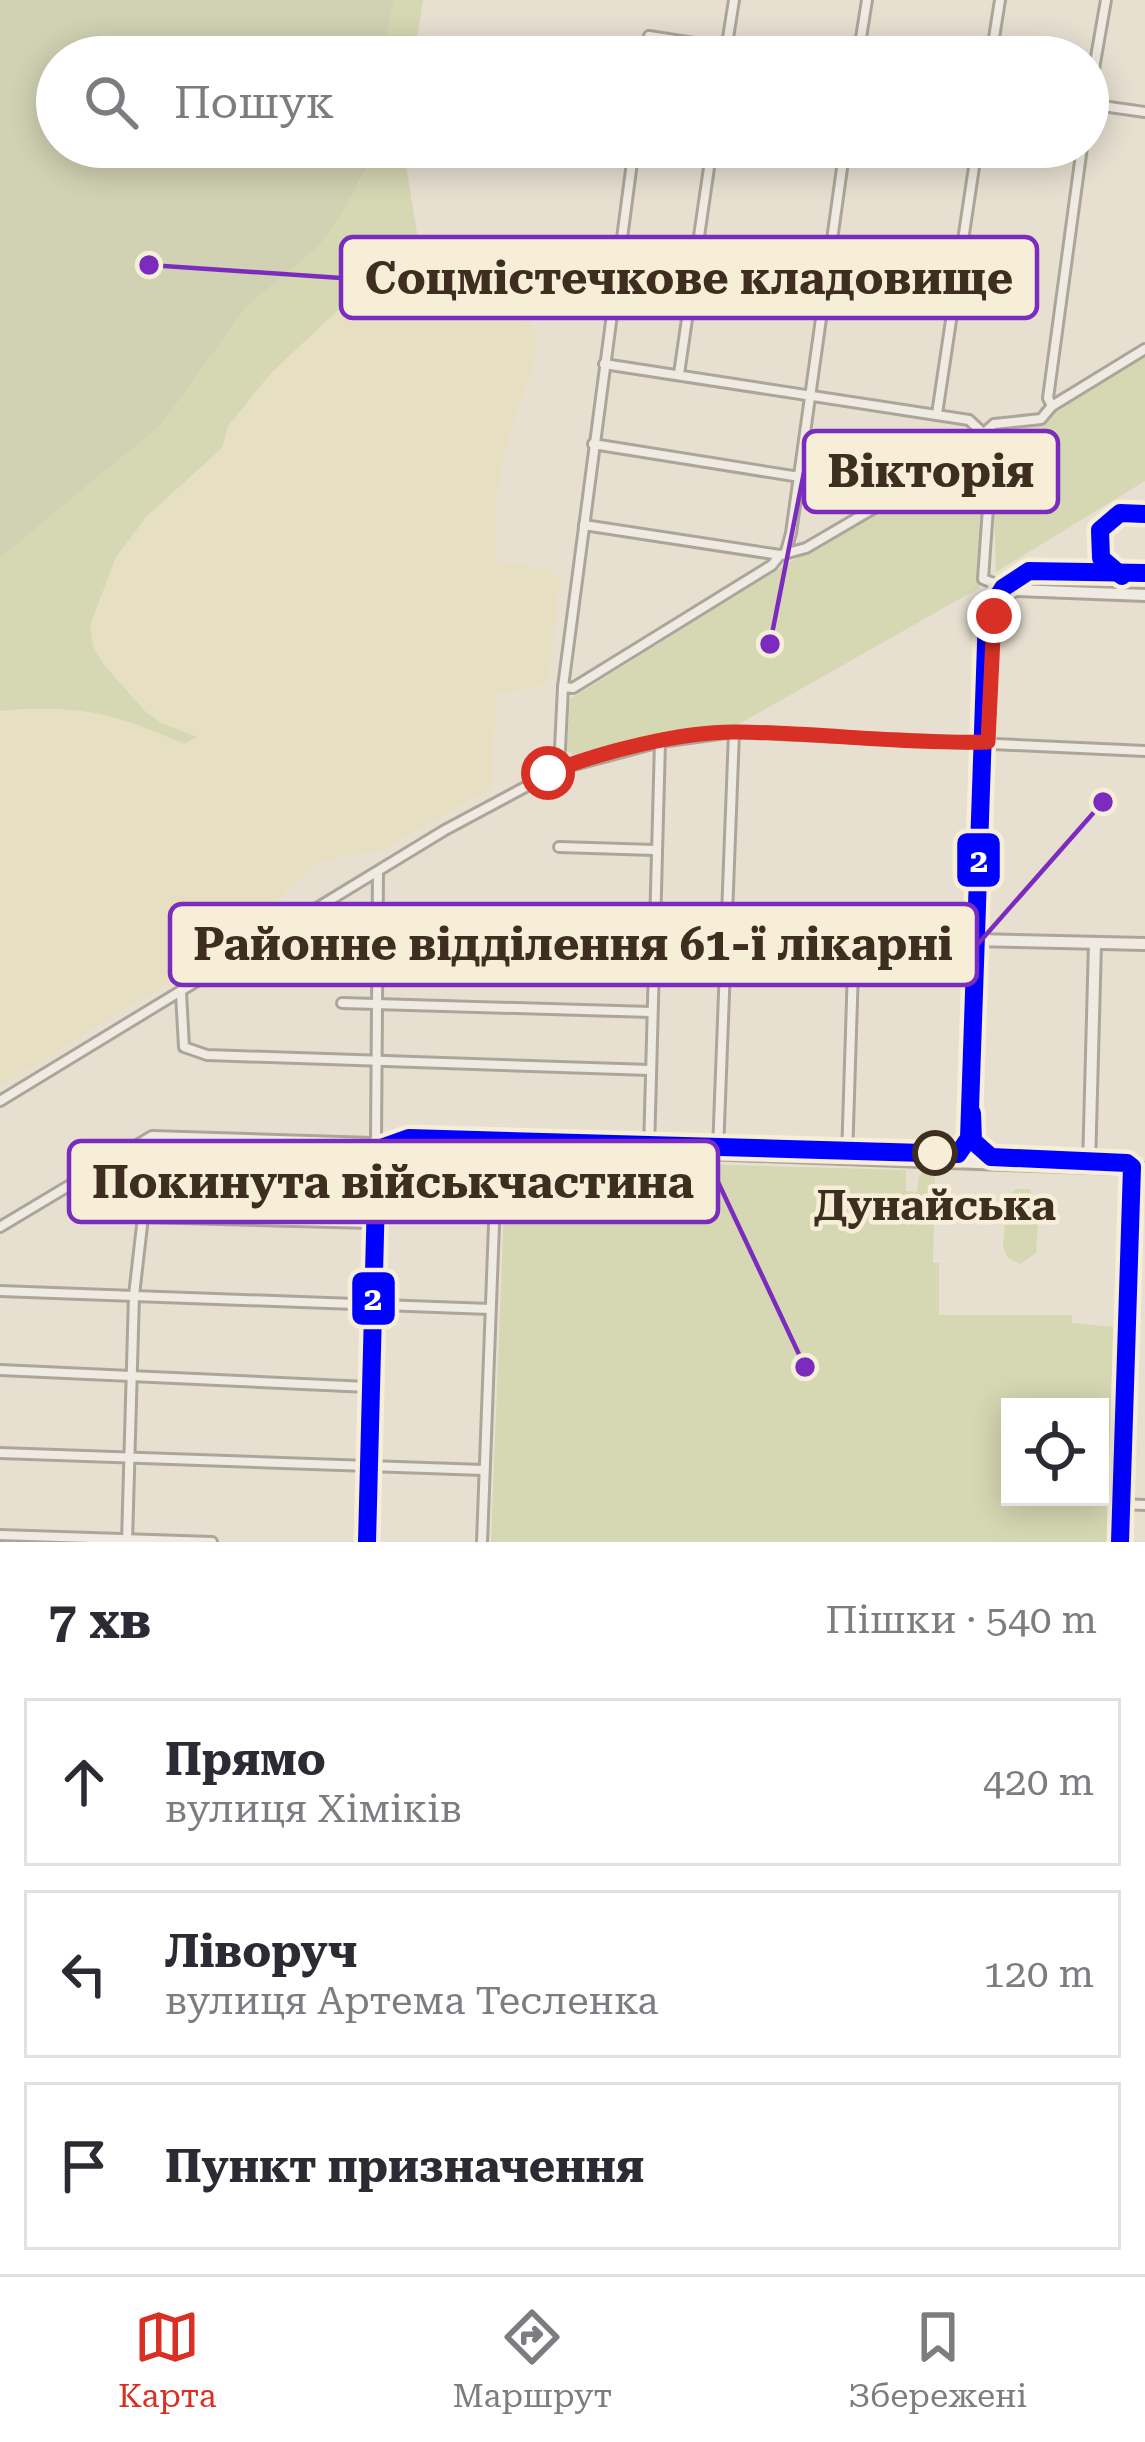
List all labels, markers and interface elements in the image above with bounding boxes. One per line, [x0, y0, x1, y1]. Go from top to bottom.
search box [36, 36, 1109, 168]
icon: search [78, 69, 144, 135]
text: Пошук [174, 76, 334, 129]
callout: Соцмістечкове кладовище [341, 237, 1037, 318]
text: Соцмістечкове кладовище [365, 252, 1013, 305]
callout: Вікторія [804, 431, 1058, 512]
text: Вікторія [828, 445, 1034, 498]
route end [967, 589, 1021, 643]
route start [521, 746, 575, 800]
line badge: 2 [955, 831, 1002, 889]
text: 2 [970, 841, 988, 880]
callout: Районне відділення 61-ї лікарні [170, 904, 977, 985]
text: Районне відділення 61-ї лікарні [193, 918, 953, 971]
marker: Дунайська [914, 1132, 956, 1174]
callout: Покинута військчастина [69, 1141, 718, 1222]
text: Покинута військчастина [92, 1156, 694, 1209]
place label: Дунайська [814, 1181, 1056, 1230]
line badge: 2 [350, 1270, 397, 1327]
text: 2 [364, 1279, 382, 1318]
map controls [1001, 1398, 1109, 1506]
button: locate [1001, 1398, 1109, 1506]
text: 7 хв [48, 1591, 151, 1650]
text: Пішки · 540 m [826, 1597, 1097, 1643]
text: Прямо [165, 1733, 326, 1786]
icon: ahead [51, 1749, 117, 1815]
text: 420 m [983, 1759, 1094, 1805]
text: вулиця Хіміків [165, 1786, 462, 1832]
text: Ліворуч [165, 1925, 357, 1978]
icon: left [51, 1941, 117, 2007]
text: 120 m [983, 1951, 1094, 1997]
text: вулиця Артема Тесленка [165, 1978, 658, 2024]
icon: arrive [51, 2133, 117, 2199]
text: Пункт призначення [165, 2140, 644, 2193]
tab: Карта [118, 2304, 217, 2415]
tab: Маршрут [452, 2304, 612, 2415]
tab: Збережені [848, 2304, 1027, 2415]

